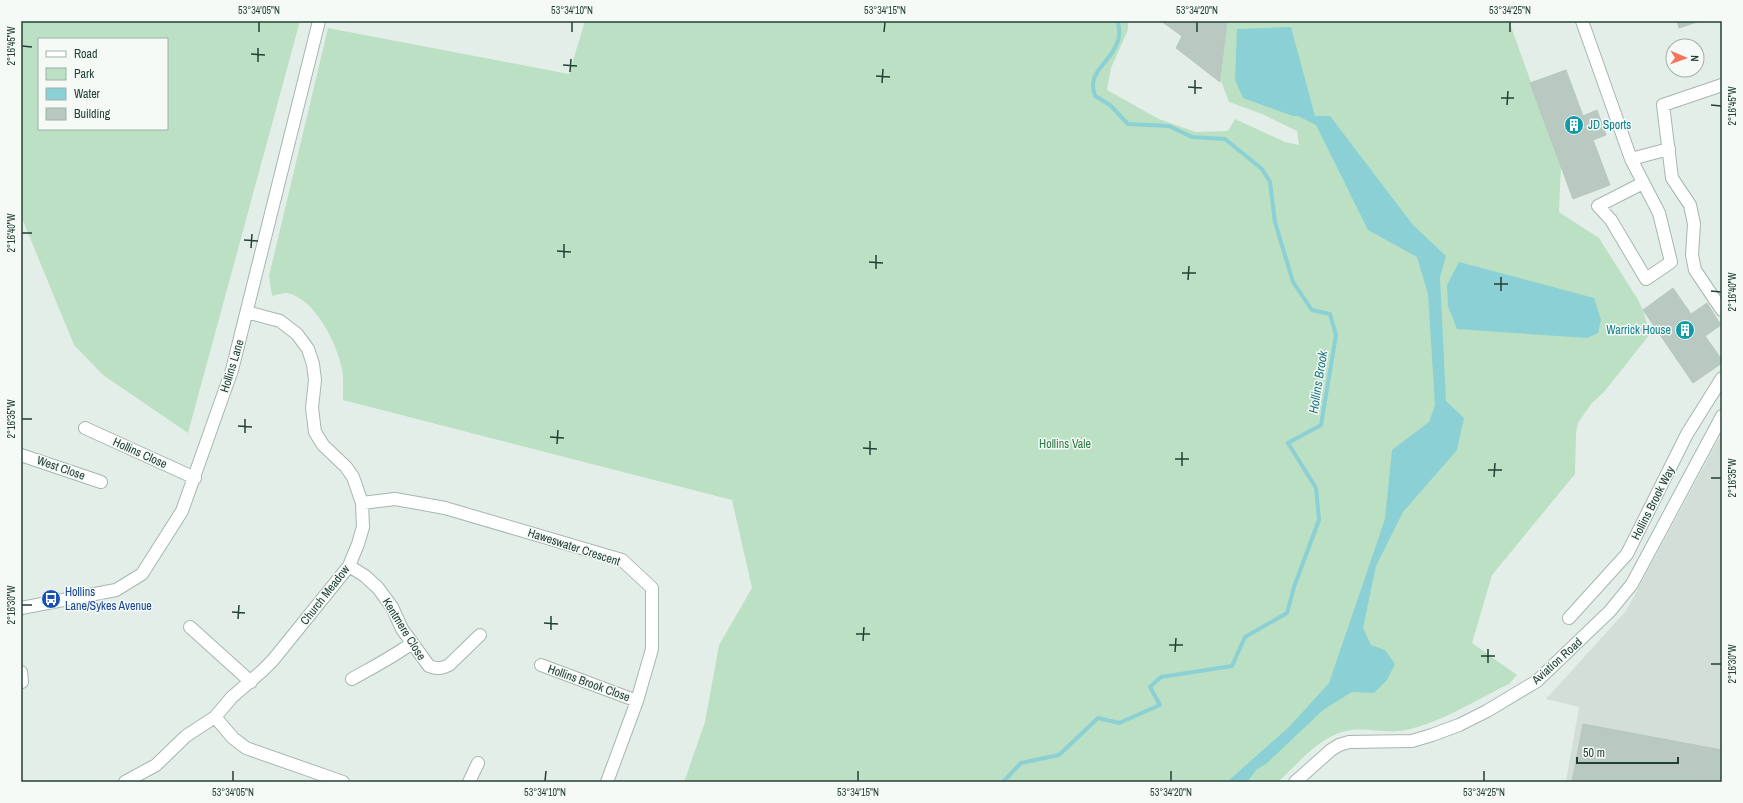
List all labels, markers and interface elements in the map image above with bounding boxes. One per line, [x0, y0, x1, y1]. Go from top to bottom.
text: 53°34'05"N [238, 4, 280, 17]
text: 53°34'10"N [551, 4, 593, 17]
text: 53°34'15"N [864, 4, 906, 17]
text: 53°34'20"N [1176, 4, 1218, 17]
text: 53°34'25"N [1489, 4, 1531, 17]
text: 2°16'45"W [5, 26, 18, 66]
legend [38, 38, 168, 130]
north arrow [1665, 38, 1705, 78]
text: Road [74, 46, 98, 62]
text: N [1688, 55, 1702, 62]
text: Park [74, 66, 94, 82]
text: Water [74, 86, 101, 102]
text: 2°16'45"W [1726, 86, 1739, 126]
text: Building [74, 106, 111, 122]
building icon: JD Sports [1563, 114, 1585, 136]
place label: JD Sports [1588, 117, 1631, 133]
text: 2°16'40"W [5, 213, 18, 253]
text: 2°16'40"W [1726, 272, 1739, 312]
building icon: Warrick House [1674, 319, 1696, 341]
place label: Warrick House [1606, 322, 1671, 338]
street label: Hollins Lane [216, 338, 248, 394]
water label: Hollins Brook [1305, 349, 1331, 415]
text: 2°16'35"W [5, 399, 18, 439]
street label: Hollins Close [110, 434, 170, 472]
park label: Hollins Vale [1039, 436, 1091, 452]
street label: West Close [35, 452, 87, 484]
text: 2°16'35"W [1726, 458, 1739, 498]
street label: Hollins Brook Way [1628, 463, 1678, 543]
street label: Haweswater Crescent [526, 525, 622, 570]
street label: Church Meadow [297, 561, 354, 628]
place label: Hollins Lane/Sykes Avenue [65, 584, 152, 614]
text: 2°16'30"W [5, 585, 18, 625]
bus stop icon: Hollins Lane/Sykes Avenue [40, 588, 62, 610]
street label: Kentmere Close [379, 595, 429, 663]
street label: Aviation Road [1528, 634, 1585, 688]
text: 2°16'30"W [1726, 644, 1739, 684]
street label: Hollins Brook Close [546, 661, 632, 705]
scale bar [1577, 739, 1678, 765]
text: 50 m [1583, 745, 1605, 761]
text: 53°34'05"N [212, 786, 254, 799]
text: 53°34'10"N [524, 786, 566, 799]
text: 53°34'15"N [837, 786, 879, 799]
text: 53°34'20"N [1150, 786, 1192, 799]
text: 53°34'25"N [1463, 786, 1505, 799]

